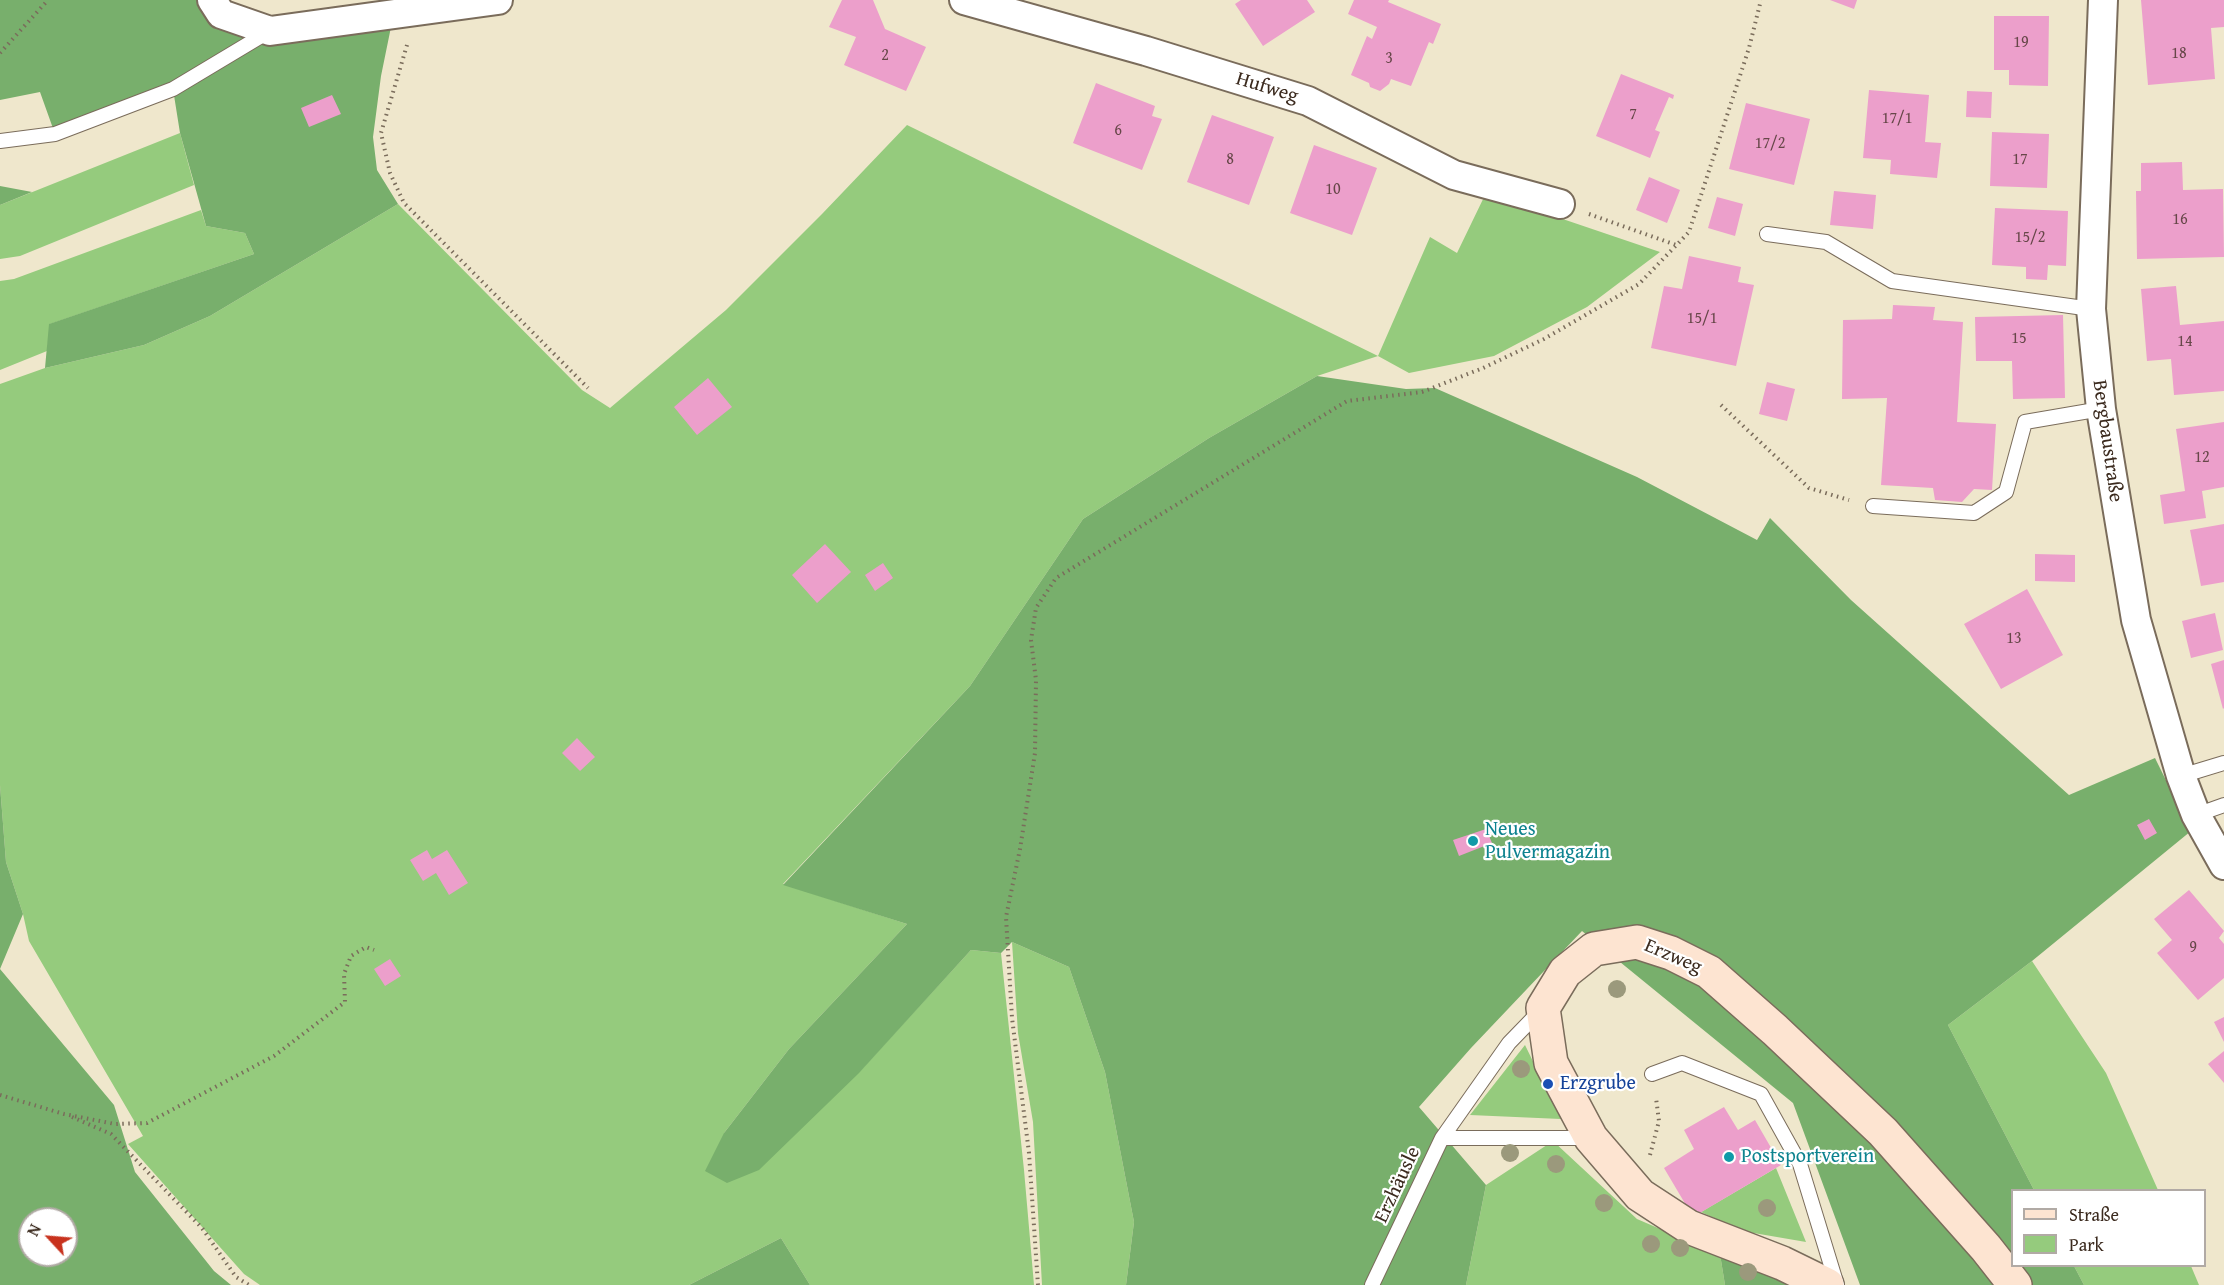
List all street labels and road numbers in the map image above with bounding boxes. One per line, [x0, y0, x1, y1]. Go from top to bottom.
street label: Hufweg [1233, 67, 1301, 109]
street label: Bergbaustraße [2087, 378, 2127, 504]
street label: Erzweg [1641, 934, 1705, 980]
street label: Erzhäusle [1370, 1143, 1426, 1227]

